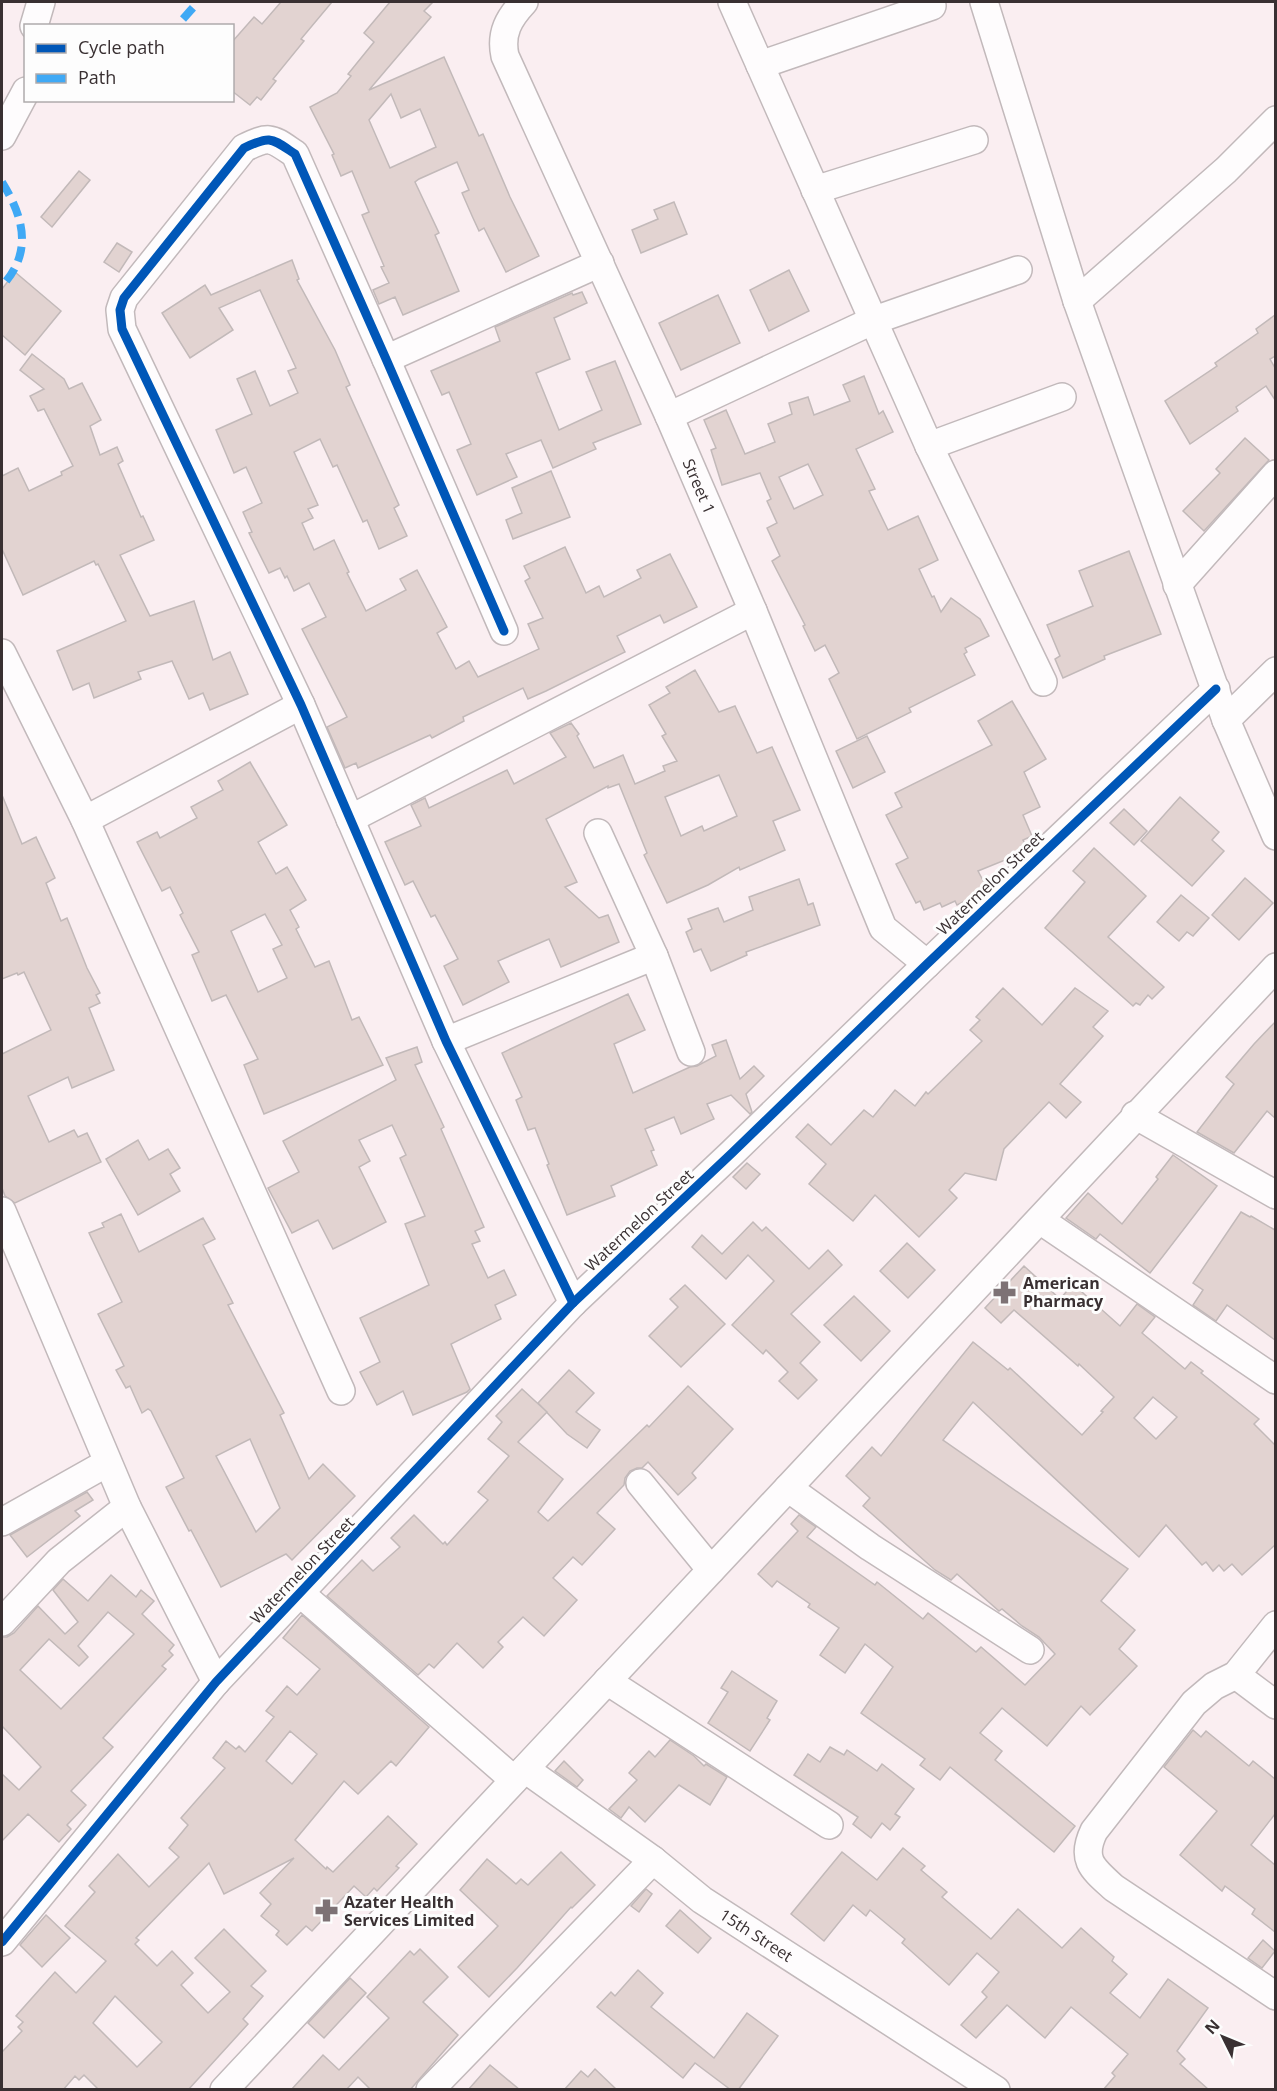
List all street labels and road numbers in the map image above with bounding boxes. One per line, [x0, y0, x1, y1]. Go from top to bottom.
street label: Street 1 [678, 455, 721, 517]
street label: Watermelon Street [932, 826, 1049, 940]
street label: Watermelon Street [580, 1164, 698, 1276]
street label: Watermelon Street [245, 1511, 359, 1628]
street label: 15th Street [716, 1903, 797, 1967]

